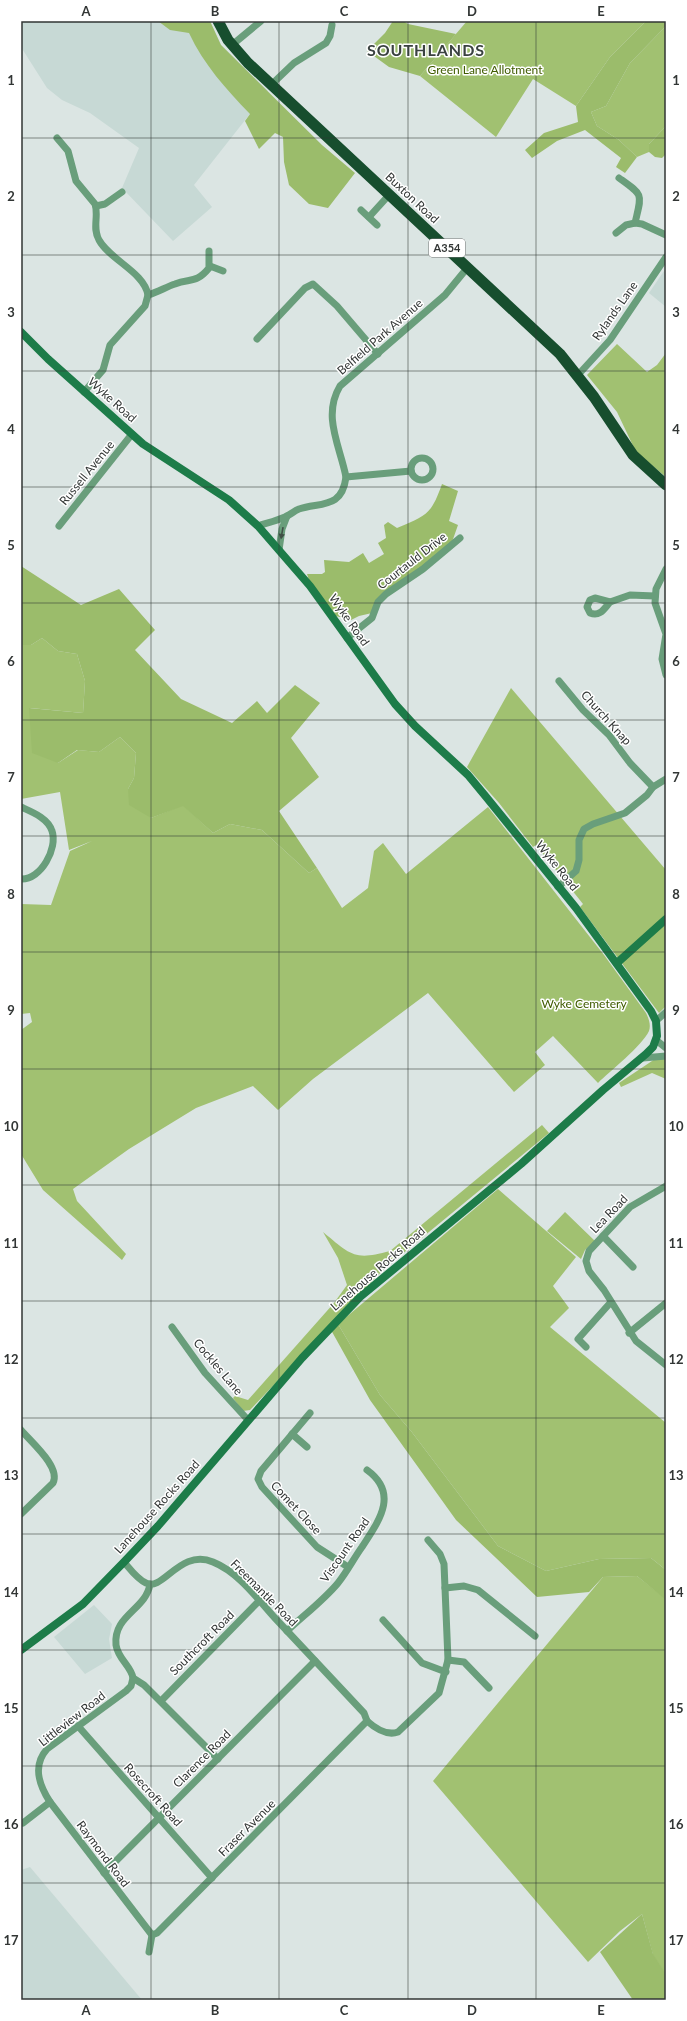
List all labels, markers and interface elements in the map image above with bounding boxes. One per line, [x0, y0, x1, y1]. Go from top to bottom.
text: A [80, 3, 91, 19]
text: B [211, 3, 220, 19]
text: C [340, 3, 349, 19]
text: D [467, 3, 477, 19]
text: E [597, 3, 605, 19]
district label: SOUTHLANDS [367, 40, 485, 59]
park label: Green Lane Allotment [428, 62, 543, 77]
text: 1 [7, 72, 15, 88]
text: 1 [672, 72, 680, 88]
street label: Buxton Road [382, 169, 442, 226]
text: 2 [7, 188, 15, 204]
text: 2 [672, 188, 680, 204]
road number: A354 [429, 239, 465, 257]
street label: Rylands Lane [589, 278, 641, 343]
street label: Belfield Park Avenue [334, 295, 426, 378]
text: 3 [7, 304, 15, 320]
text: 3 [672, 304, 680, 320]
street label: Wyke Road [85, 374, 140, 425]
text: 4 [7, 421, 15, 437]
text: 4 [672, 421, 680, 437]
street label: Russell Avenue [56, 437, 117, 508]
one-way arrow [279, 527, 285, 539]
street label: Courtauld Drive [374, 529, 449, 592]
text: 5 [7, 537, 15, 553]
text: 5 [672, 537, 680, 553]
street label: Wyke Road [326, 591, 373, 649]
text: 6 [7, 653, 15, 669]
text: 6 [672, 653, 680, 669]
street label: Church Knap [578, 687, 635, 748]
text: 7 [7, 769, 15, 785]
text: 7 [672, 769, 680, 785]
street label: Wyke Road [533, 838, 582, 894]
text: 8 [7, 886, 15, 902]
text: 8 [672, 886, 680, 902]
park label: Wyke Cemetery [541, 996, 627, 1011]
text: 9 [7, 1002, 15, 1018]
text: 9 [672, 1002, 680, 1018]
text: 10 [3, 1118, 19, 1134]
text: 10 [668, 1118, 684, 1134]
street label: Lea Road [587, 1191, 631, 1236]
street label: Lanehouse Rocks Road [327, 1223, 428, 1314]
text: 11 [3, 1235, 19, 1251]
text: 11 [668, 1235, 684, 1251]
street label: Cockles Lane [190, 1335, 246, 1398]
text: 12 [3, 1351, 19, 1367]
text: 12 [668, 1351, 684, 1367]
street label: Lanehouse Rocks Road [111, 1457, 203, 1556]
text: 13 [3, 1467, 19, 1483]
text: 13 [668, 1467, 684, 1483]
street label: Comet Close [268, 1478, 325, 1537]
street label: Viscount Road [317, 1514, 373, 1585]
street label: Freemantle Road [228, 1556, 301, 1629]
text: 14 [3, 1584, 19, 1600]
text: 14 [668, 1584, 684, 1600]
street label: Southcroft Road [166, 1607, 237, 1678]
street label: Littleview Road [35, 1688, 108, 1749]
text: 15 [3, 1700, 19, 1716]
text: 15 [668, 1700, 684, 1716]
street label: Clarence Road [170, 1727, 234, 1791]
street label: Rosecroft Road [121, 1760, 186, 1829]
street label: Fraser Avenue [215, 1796, 278, 1859]
text: 16 [3, 1816, 19, 1832]
text: 16 [668, 1816, 684, 1832]
street label: Raymond Road [74, 1818, 133, 1890]
text: 17 [3, 1932, 19, 1948]
text: 17 [668, 1932, 684, 1948]
text: A [80, 2002, 91, 2018]
text: B [211, 2002, 220, 2018]
text: C [340, 2002, 349, 2018]
text: D [467, 2002, 477, 2018]
text: E [597, 2002, 605, 2018]

